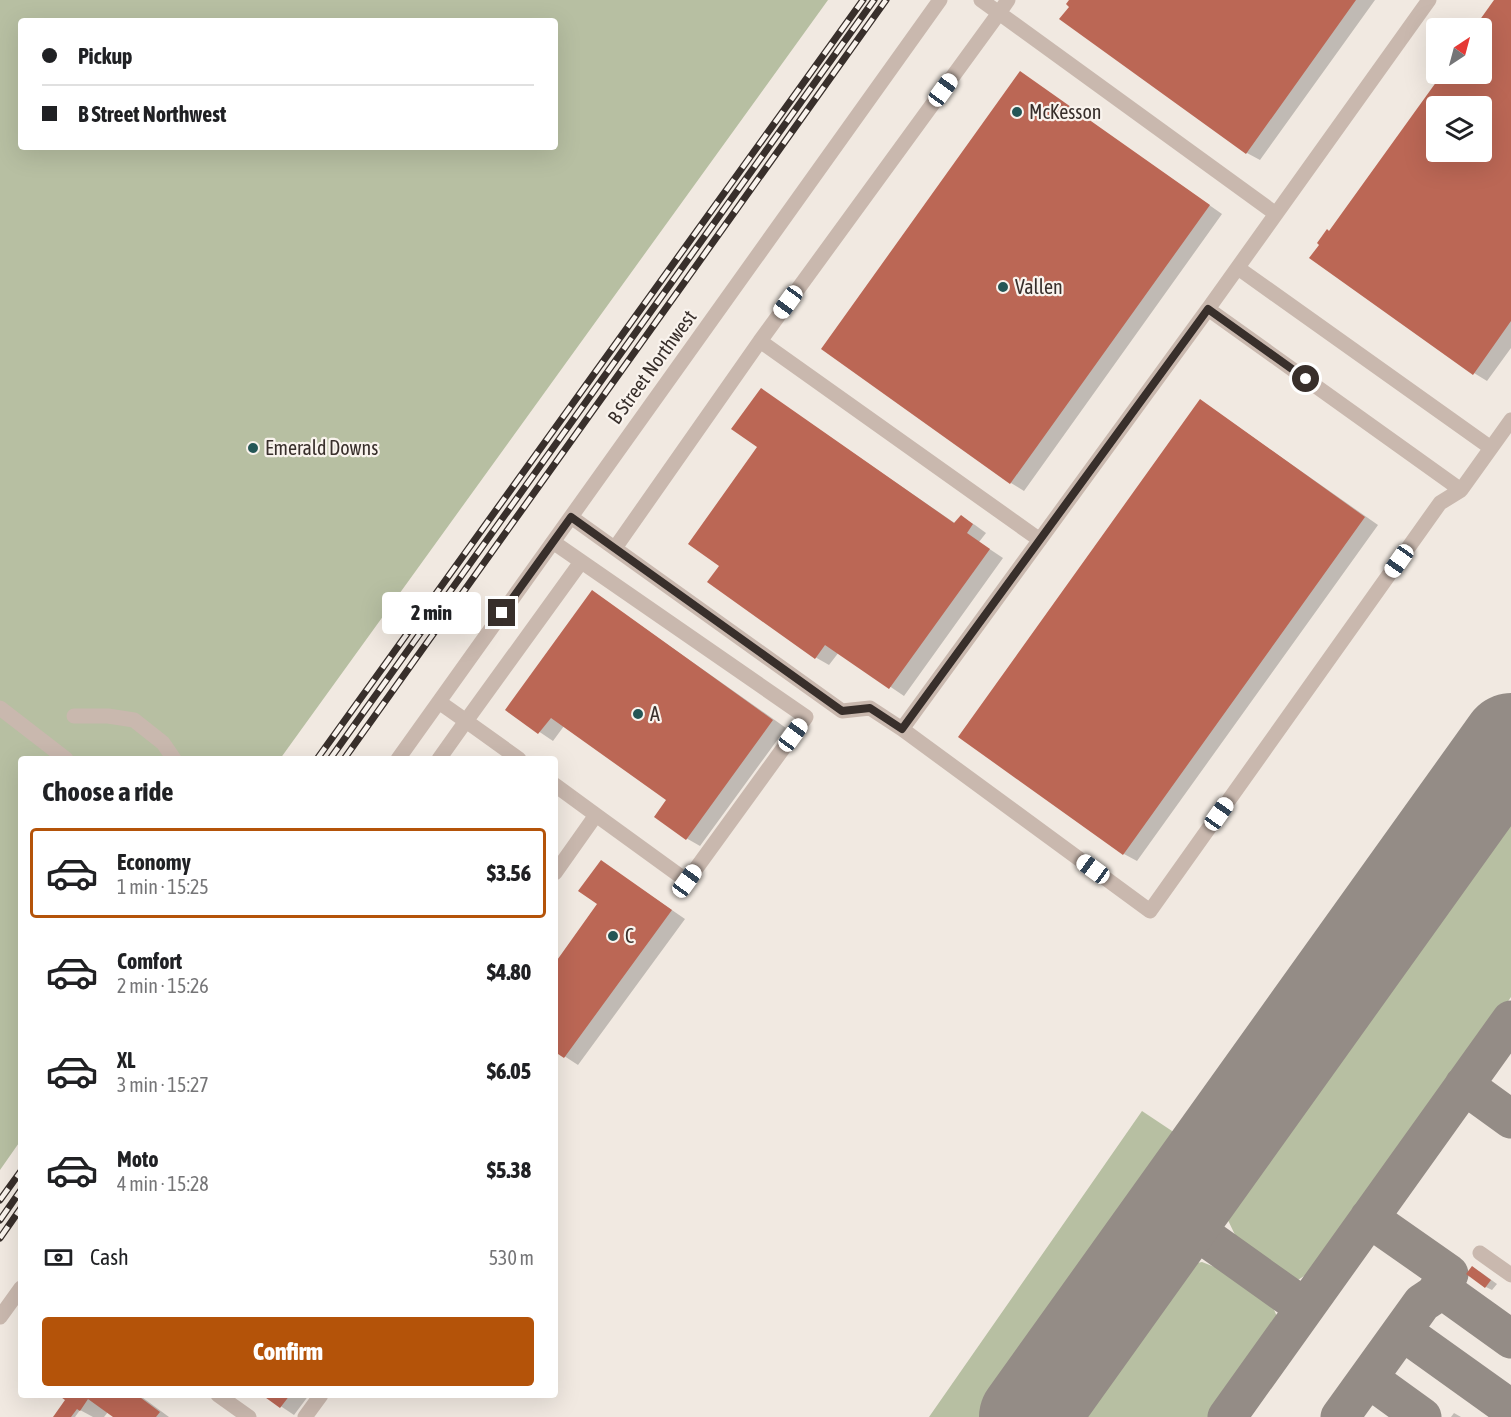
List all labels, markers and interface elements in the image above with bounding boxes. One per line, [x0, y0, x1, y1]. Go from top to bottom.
north arrow [1426, 18, 1492, 84]
map controls [1426, 18, 1492, 162]
text: Pickup [78, 43, 133, 69]
car [925, 70, 961, 110]
button: layers [1426, 96, 1492, 162]
place label: McKesson [1029, 100, 1102, 123]
text: B Street Northwest [78, 101, 226, 127]
marker: McKesson [1010, 105, 1024, 119]
place label: Vallen [1015, 275, 1063, 298]
marker: Vallen [996, 280, 1010, 294]
car [770, 282, 806, 322]
street label: B Street Northwest [603, 305, 701, 428]
route start [1292, 365, 1319, 392]
place label: Emerald Downs [265, 436, 378, 459]
marker: Emerald Downs [246, 441, 260, 455]
car [1381, 541, 1417, 581]
callout: 2 min [382, 592, 481, 634]
route end [488, 599, 515, 626]
text: 2 min [411, 601, 452, 624]
place label: A [650, 702, 660, 725]
marker: A [631, 707, 645, 721]
car [775, 715, 811, 755]
text: Choose a ride [42, 776, 174, 807]
car [1201, 794, 1237, 834]
icon: car [45, 846, 99, 900]
text: Economy [117, 849, 191, 875]
car [1073, 851, 1113, 887]
text: $3.56 [487, 860, 531, 886]
car [669, 861, 705, 901]
text: 1 min · 15:25 [117, 875, 209, 898]
place label: C [625, 924, 634, 947]
marker: C [606, 929, 620, 943]
icon: car [45, 945, 99, 999]
text: Comfort [117, 948, 182, 974]
text: $4.80 [487, 959, 531, 985]
text: 2 min · 15:26 [117, 974, 209, 997]
icon: car [45, 1044, 99, 1098]
text: XL [117, 1047, 135, 1073]
text: $6.05 [487, 1058, 531, 1084]
text: 3 min · 15:27 [117, 1073, 209, 1096]
icon: car [45, 1143, 99, 1197]
text: Moto [117, 1146, 159, 1172]
text: $5.38 [487, 1157, 531, 1183]
text: 4 min · 15:28 [117, 1172, 209, 1195]
icon: cash [42, 1241, 75, 1274]
text: Cash [90, 1244, 129, 1270]
text: 530 m [489, 1246, 534, 1269]
button: Confirm [42, 1317, 534, 1386]

